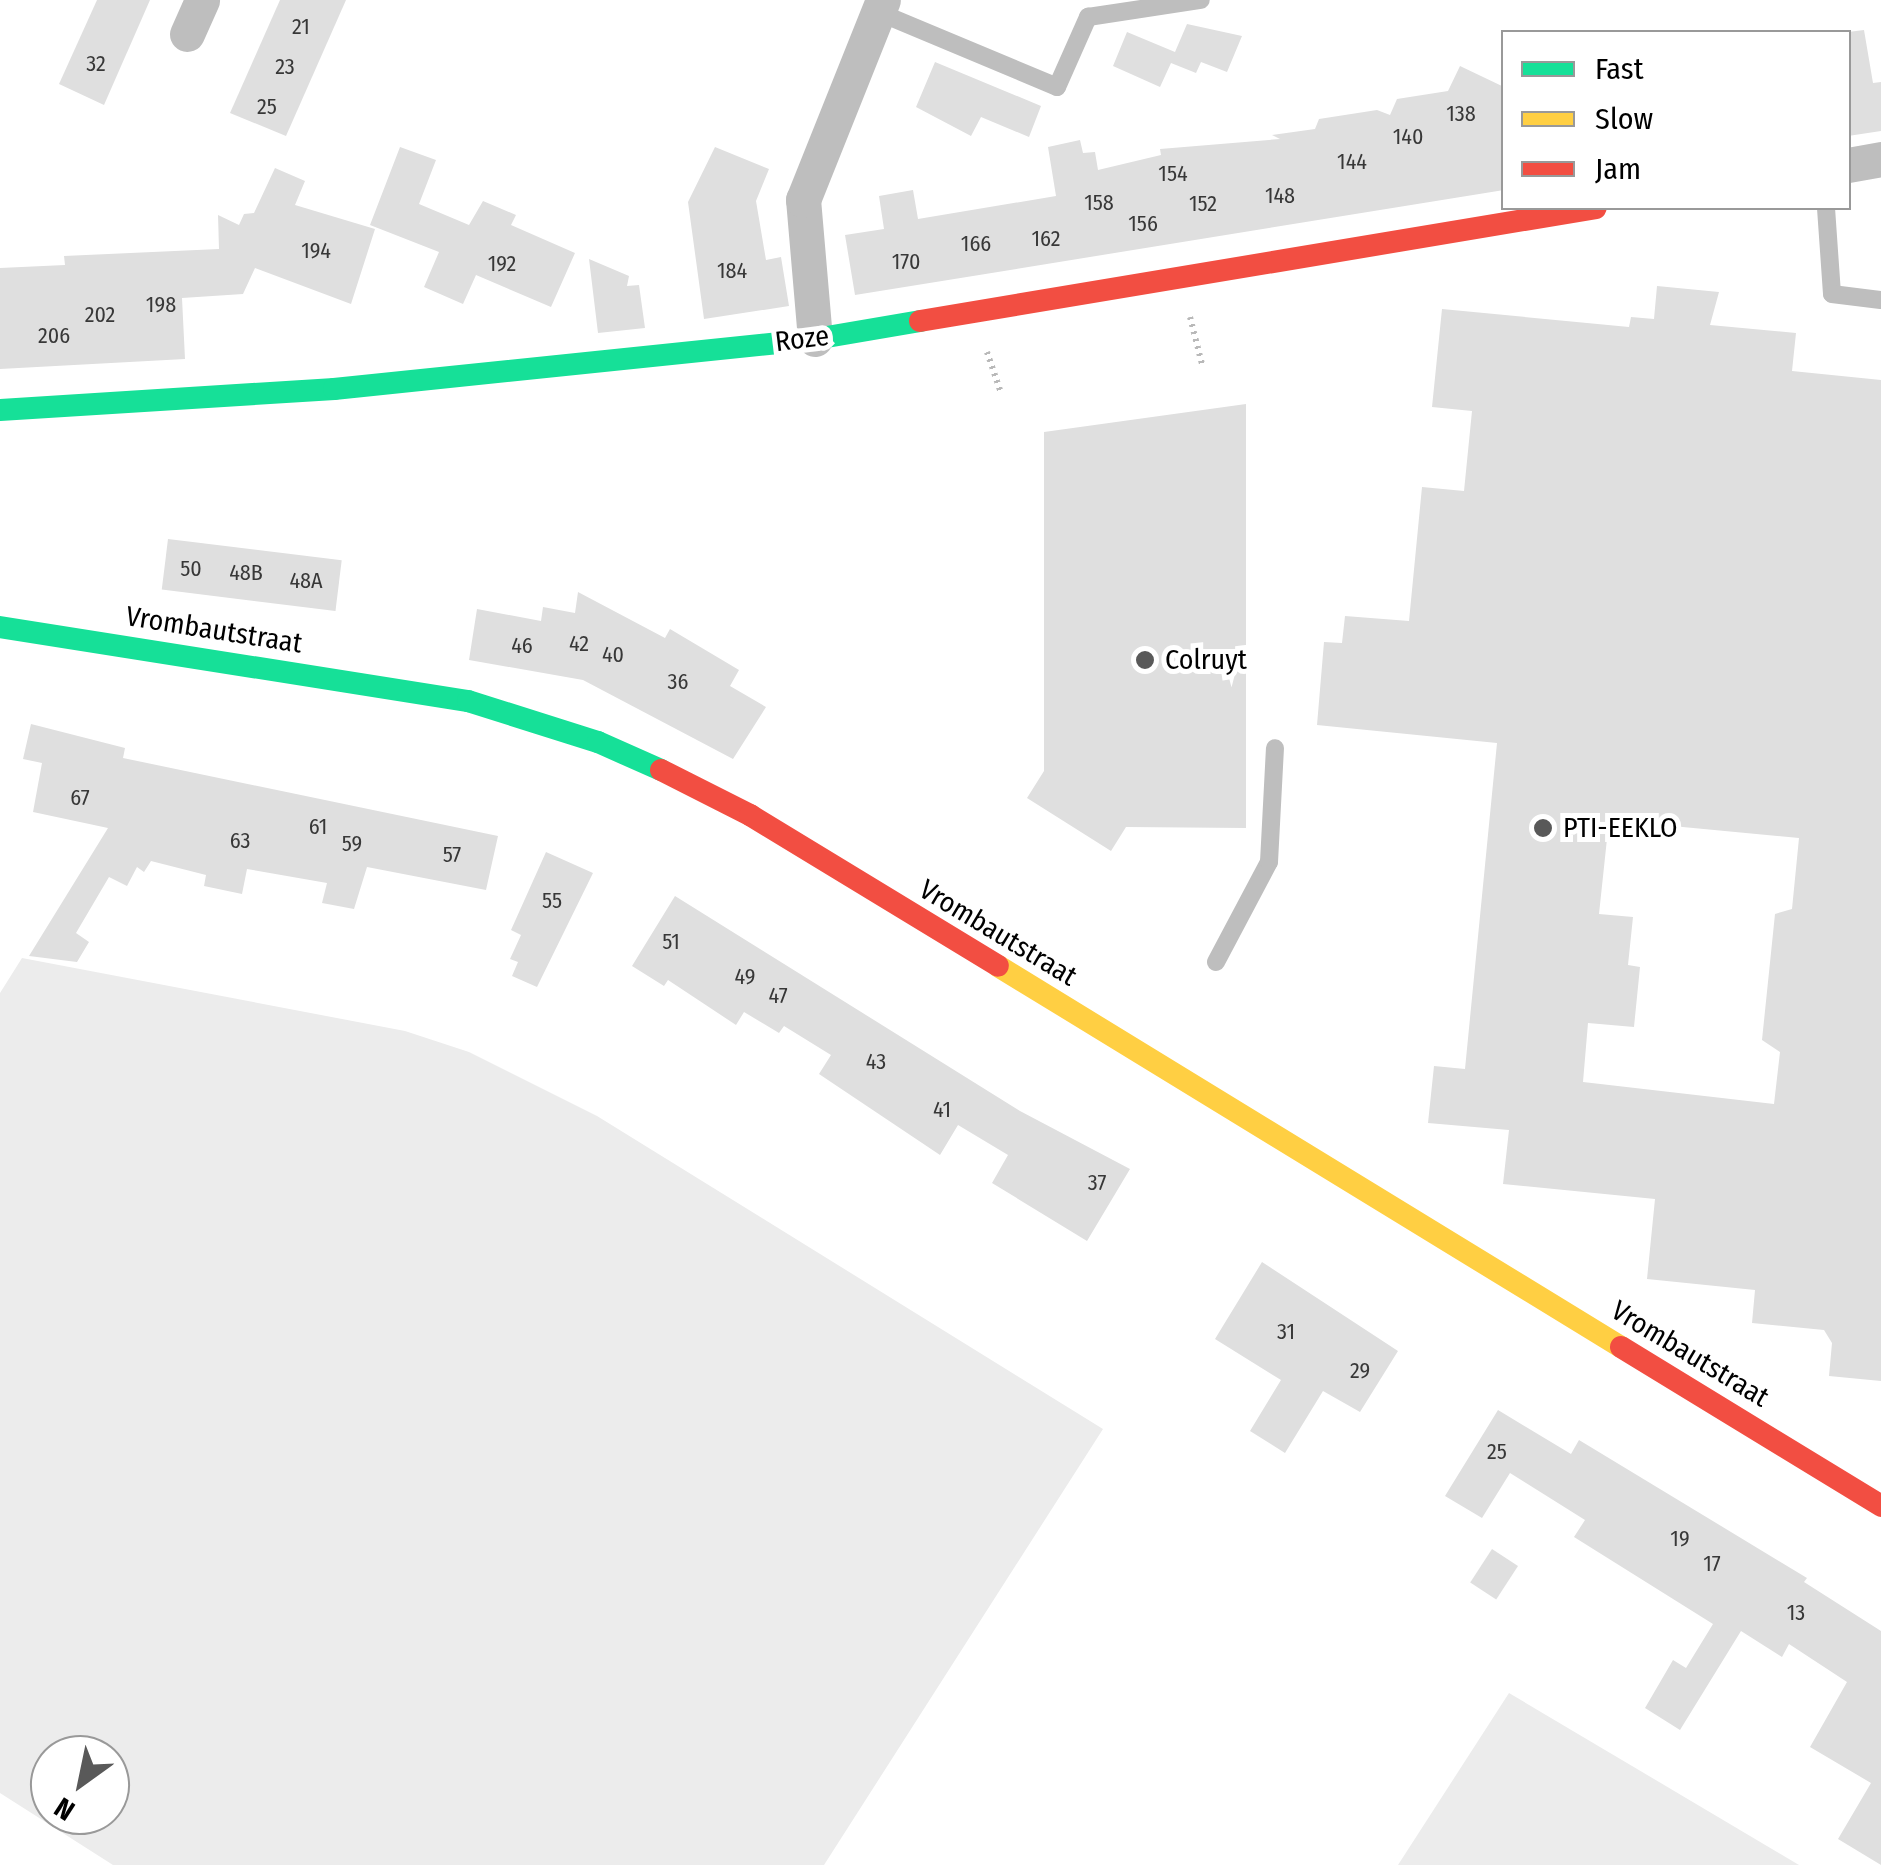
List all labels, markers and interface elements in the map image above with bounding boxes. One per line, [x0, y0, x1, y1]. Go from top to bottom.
house number: 21 [292, 14, 310, 40]
legend [1501, 30, 1851, 210]
house number: 32 [86, 51, 106, 77]
text: Fast [1595, 51, 1643, 87]
house number: 23 [275, 54, 295, 80]
house number: 25 [257, 94, 277, 120]
house number: 138 [1446, 101, 1476, 127]
text: Slow [1595, 101, 1653, 137]
house number: 140 [1393, 124, 1423, 150]
house number: 144 [1337, 149, 1367, 175]
text: Jam [1595, 151, 1641, 187]
house number: 154 [1158, 161, 1188, 187]
house number: 148 [1265, 183, 1295, 209]
house number: 158 [1084, 190, 1114, 216]
house number: 152 [1189, 191, 1217, 217]
house number: 156 [1128, 211, 1158, 237]
house number: 162 [1032, 226, 1060, 252]
house number: 166 [961, 231, 991, 257]
house number: 194 [301, 238, 331, 264]
house number: 170 [892, 249, 920, 275]
house number: 192 [488, 251, 516, 277]
house number: 184 [717, 258, 747, 284]
house number: 198 [146, 292, 176, 318]
house number: 202 [85, 302, 115, 328]
street label: Roze [773, 319, 831, 359]
house number: 206 [38, 323, 70, 349]
house number: 50 [180, 556, 202, 582]
house number: 48B [229, 560, 263, 586]
house number: 48A [289, 568, 323, 594]
street label: Vrombautstraat [124, 599, 304, 661]
house number: 42 [569, 631, 589, 657]
house number: 46 [511, 633, 533, 659]
house number: 40 [602, 642, 624, 668]
place label: Colruyt [1165, 643, 1247, 677]
marker: Colruyt [1134, 649, 1156, 671]
house number: 36 [668, 669, 688, 695]
house number: 67 [70, 785, 90, 811]
place label: PTI-EEKLO [1563, 811, 1677, 845]
house number: 61 [309, 814, 327, 840]
marker: PTI-EEKLO [1532, 817, 1554, 839]
house number: 63 [230, 828, 250, 854]
house number: 59 [342, 831, 362, 857]
house number: 57 [443, 842, 461, 868]
street label: Vrombautstraat [913, 873, 1083, 993]
house number: 55 [542, 888, 562, 914]
house number: 51 [662, 929, 680, 955]
house number: 49 [735, 964, 755, 990]
house number: 47 [768, 983, 788, 1009]
house number: 43 [866, 1049, 886, 1075]
house number: 41 [933, 1097, 951, 1123]
house number: 37 [1088, 1170, 1106, 1196]
street label: Vrombautstraat [1605, 1294, 1775, 1414]
house number: 31 [1277, 1319, 1295, 1345]
house number: 29 [1350, 1358, 1370, 1384]
house number: 25 [1487, 1439, 1507, 1465]
house number: 19 [1670, 1526, 1690, 1552]
house number: 17 [1703, 1551, 1721, 1577]
house number: 13 [1787, 1600, 1805, 1626]
north arrow [30, 1735, 130, 1835]
text: N [48, 1790, 81, 1827]

